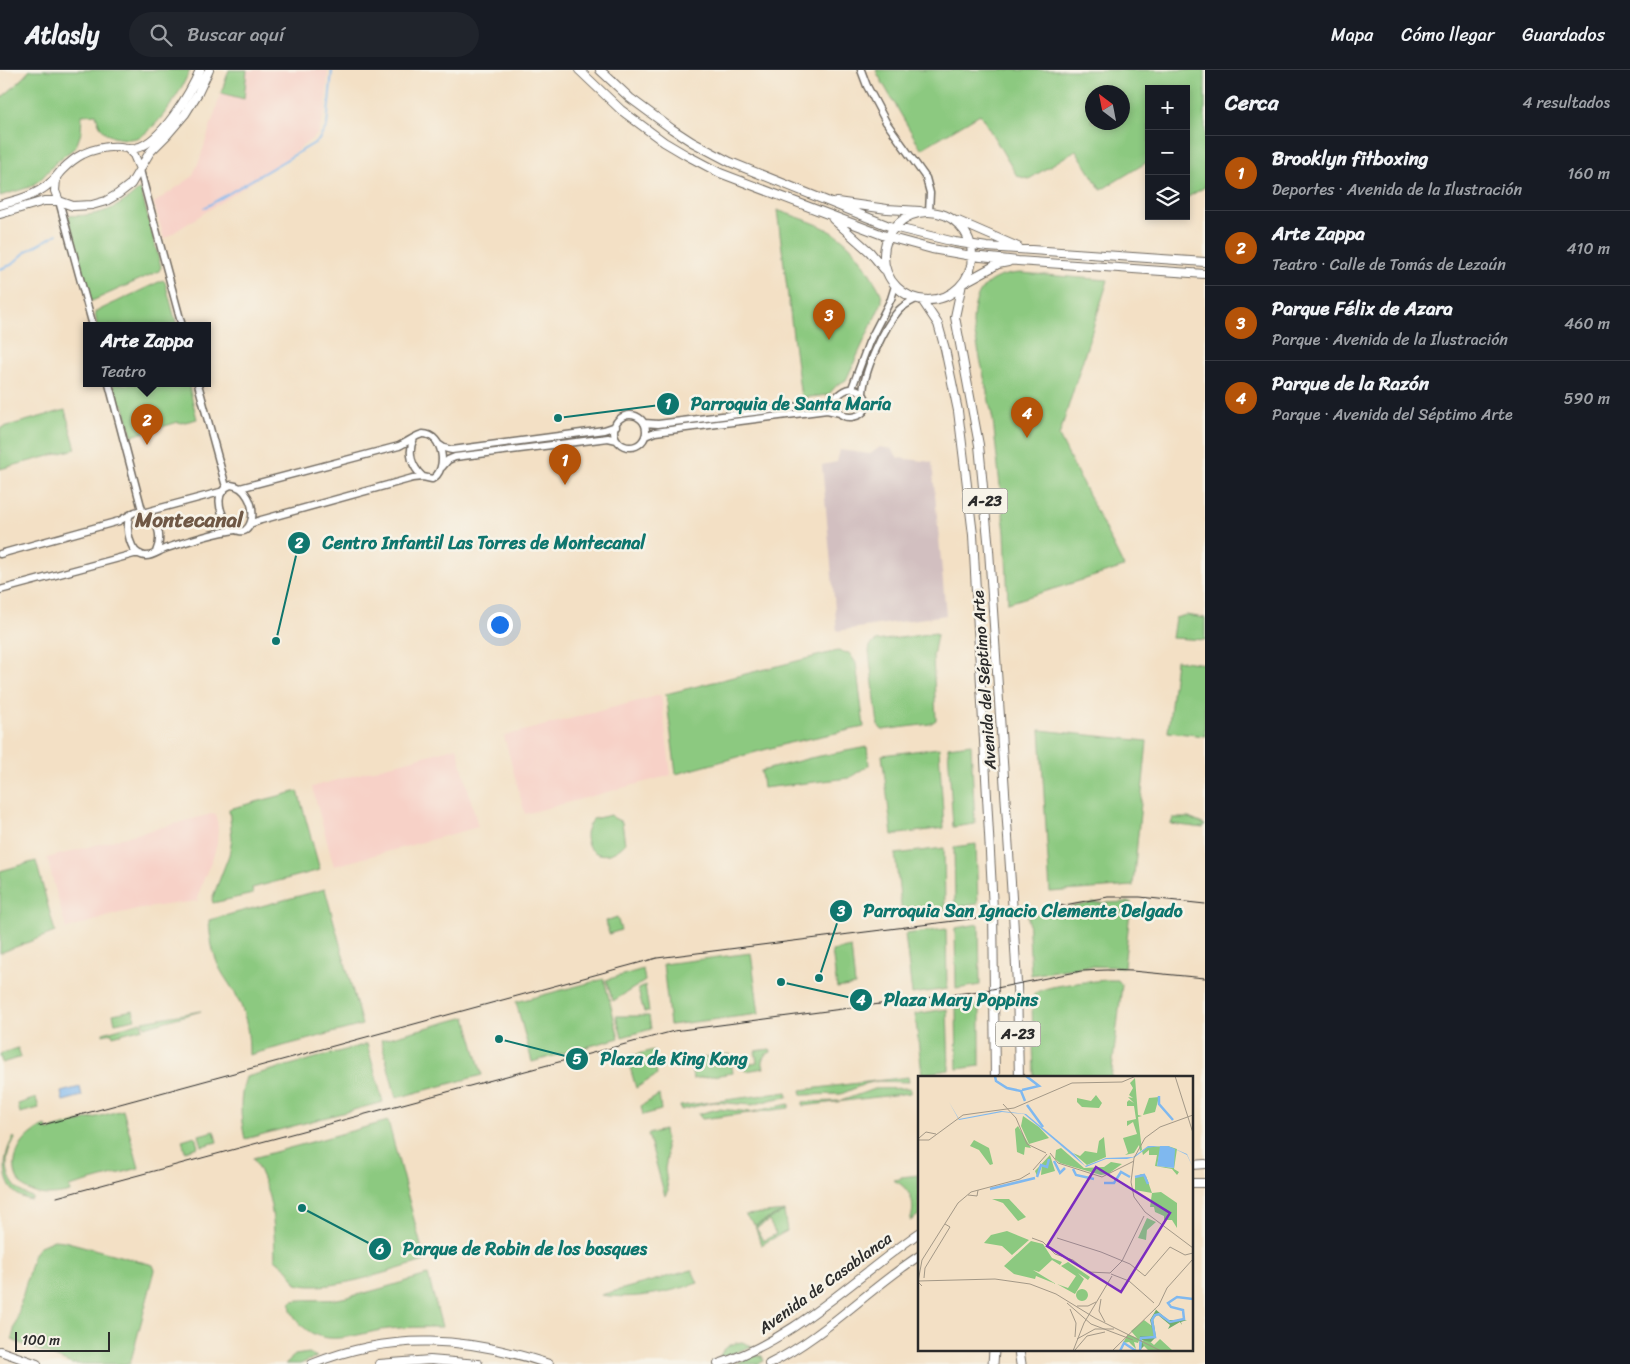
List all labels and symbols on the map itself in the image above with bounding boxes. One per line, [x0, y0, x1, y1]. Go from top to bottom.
north arrow [1085, 85, 1130, 130]
pin: 3 [813, 299, 845, 340]
callout: Parroquia de Santa María [655, 388, 901, 421]
text: Parroquia de Santa María [691, 388, 891, 420]
text: 1 [665, 391, 672, 417]
pin: 4 [1011, 397, 1043, 438]
pin: 2 [131, 404, 163, 445]
pin: 1 [549, 444, 581, 485]
road number: A-23 [962, 488, 1008, 514]
district label: Montecanal [134, 501, 244, 539]
callout: Centro Infantil Las Torres de Montecanal [286, 526, 656, 559]
text: Centro Infantil Las Torres de Montecanal [322, 527, 646, 559]
text: 2 [294, 530, 304, 556]
street label: Avenida del Séptimo Arte [963, 589, 1005, 772]
your location [487, 612, 513, 638]
callout: Parroquia San Ignacio Clemente Delgado [828, 894, 1193, 927]
text: Parroquia San Ignacio Clemente Delgado [863, 895, 1183, 927]
text: 3 [836, 898, 846, 924]
callout: Plaza Mary Poppins [848, 983, 1048, 1016]
text: Plaza Mary Poppins [884, 984, 1039, 1016]
text: 4 [855, 987, 866, 1013]
road number: A-23 [996, 1022, 1040, 1046]
callout: Plaza de King Kong [565, 1042, 759, 1075]
text: Plaza de King Kong [600, 1043, 748, 1075]
text: 5 [572, 1046, 582, 1072]
inset map [918, 1076, 1192, 1352]
street label: Avenida de Casablanca [751, 1224, 899, 1342]
callout: Parque de Robin de los bosques [367, 1233, 657, 1266]
text: Parque de Robin de los bosques [403, 1233, 648, 1265]
text: 6 [375, 1236, 385, 1262]
scale bar [15, 1329, 110, 1352]

